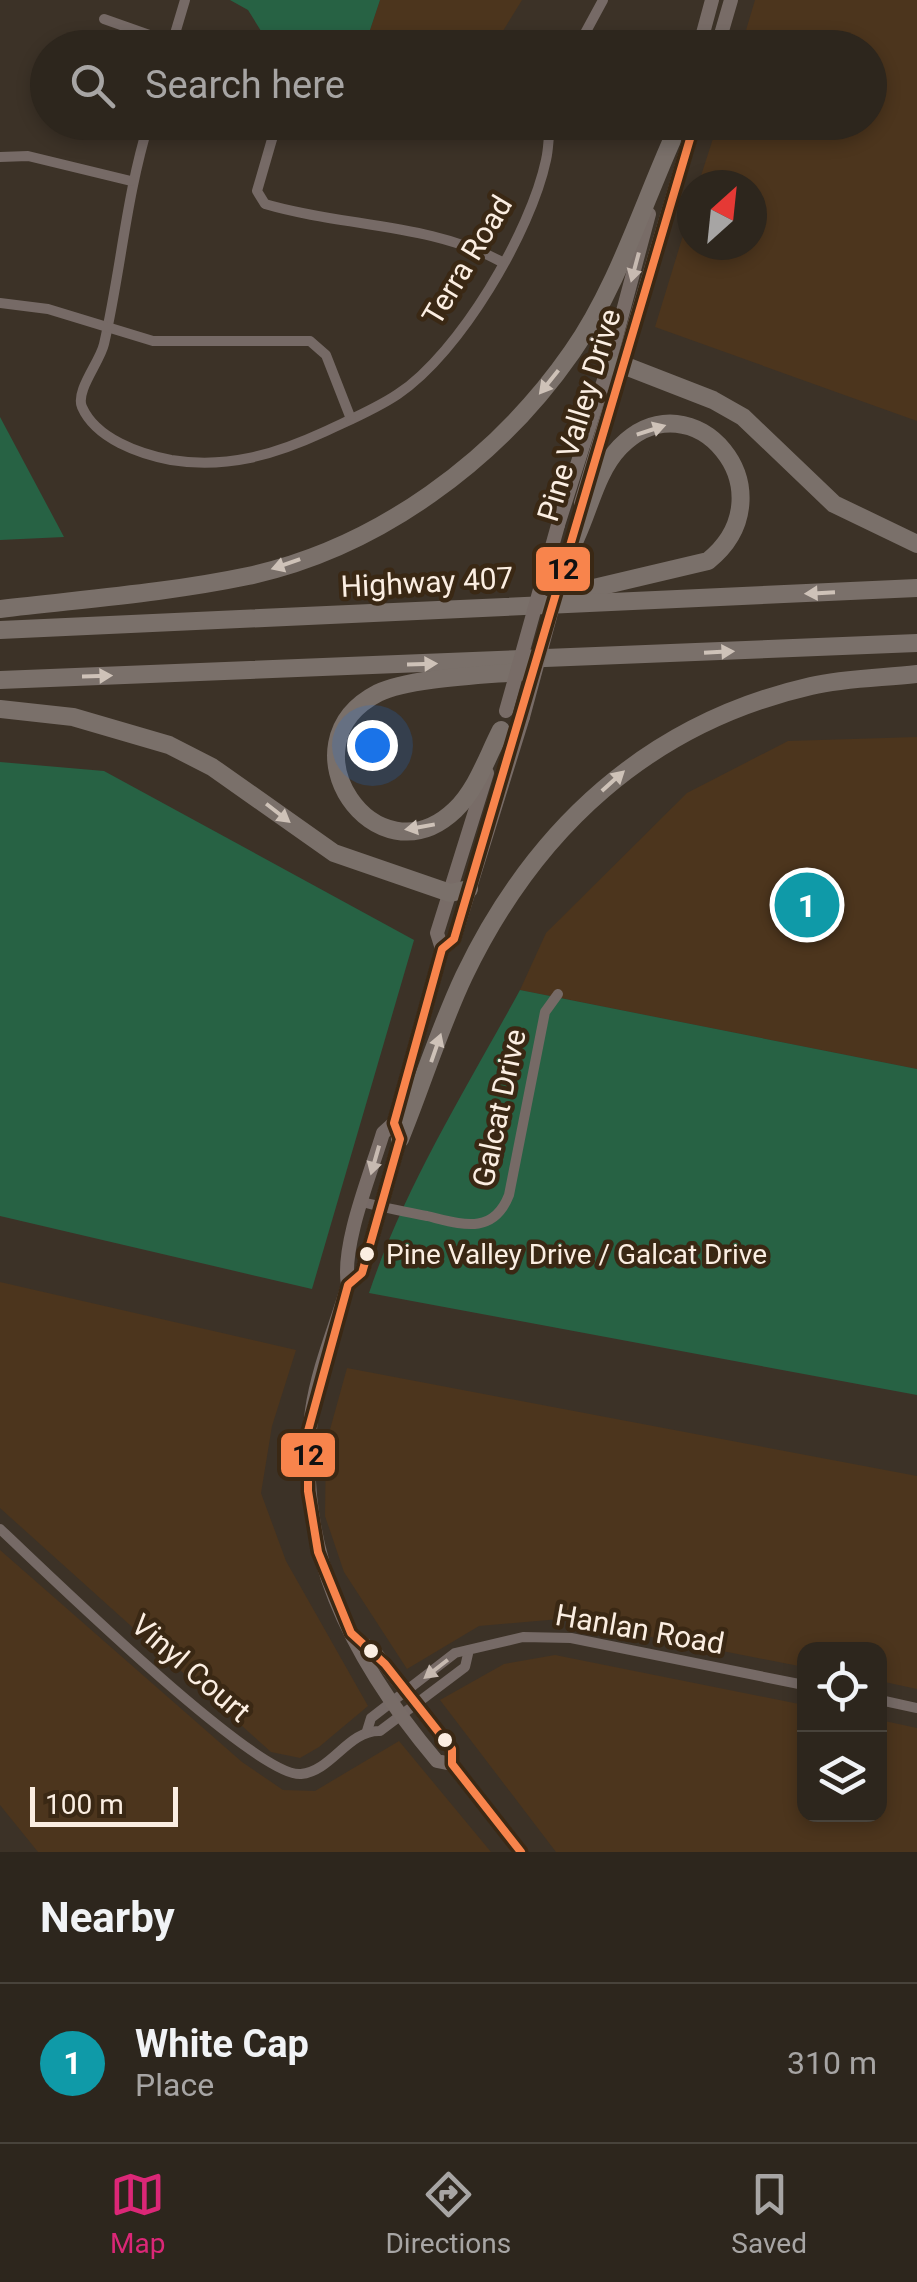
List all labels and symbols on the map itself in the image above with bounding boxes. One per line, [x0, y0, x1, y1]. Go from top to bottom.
north arrow [677, 170, 767, 260]
street label: Terra Road [415, 189, 519, 331]
one-way arrow [626, 252, 642, 283]
street label: Pine Valley Drive [530, 305, 628, 525]
one-way arrow [539, 369, 560, 394]
one-way arrow [636, 421, 666, 436]
line badge: 12 [534, 545, 592, 593]
text: 12 [547, 553, 579, 586]
one-way arrow [270, 557, 300, 572]
street label: Highway 407 [340, 560, 514, 604]
one-way arrow [803, 585, 835, 601]
one-way arrow [703, 644, 735, 660]
one-way arrow [407, 656, 439, 672]
one-way arrow [82, 668, 114, 684]
your location [347, 720, 398, 771]
one-way arrow [600, 771, 625, 793]
one-way arrow [265, 802, 291, 823]
one-way arrow [404, 820, 436, 835]
pin: 1 [774, 868, 840, 942]
street label: Galcat Drive [465, 1026, 533, 1190]
one-way arrow [429, 1033, 444, 1063]
one-way arrow [367, 1145, 382, 1176]
place label: Pine Valley Drive / Galcat Drive [386, 1238, 767, 1271]
marker: Pine Valley Drive / Galcat Drive [357, 1244, 377, 1264]
line badge: 12 [279, 1431, 337, 1479]
text: 12 [292, 1439, 324, 1472]
street label: Hanlan Road [553, 1597, 727, 1661]
street label: Vinyl Court [125, 1607, 257, 1729]
unlabelled marker [361, 1641, 381, 1661]
one-way arrow [423, 1658, 448, 1679]
unlabelled marker [435, 1730, 455, 1750]
scale bar [30, 1782, 178, 1826]

